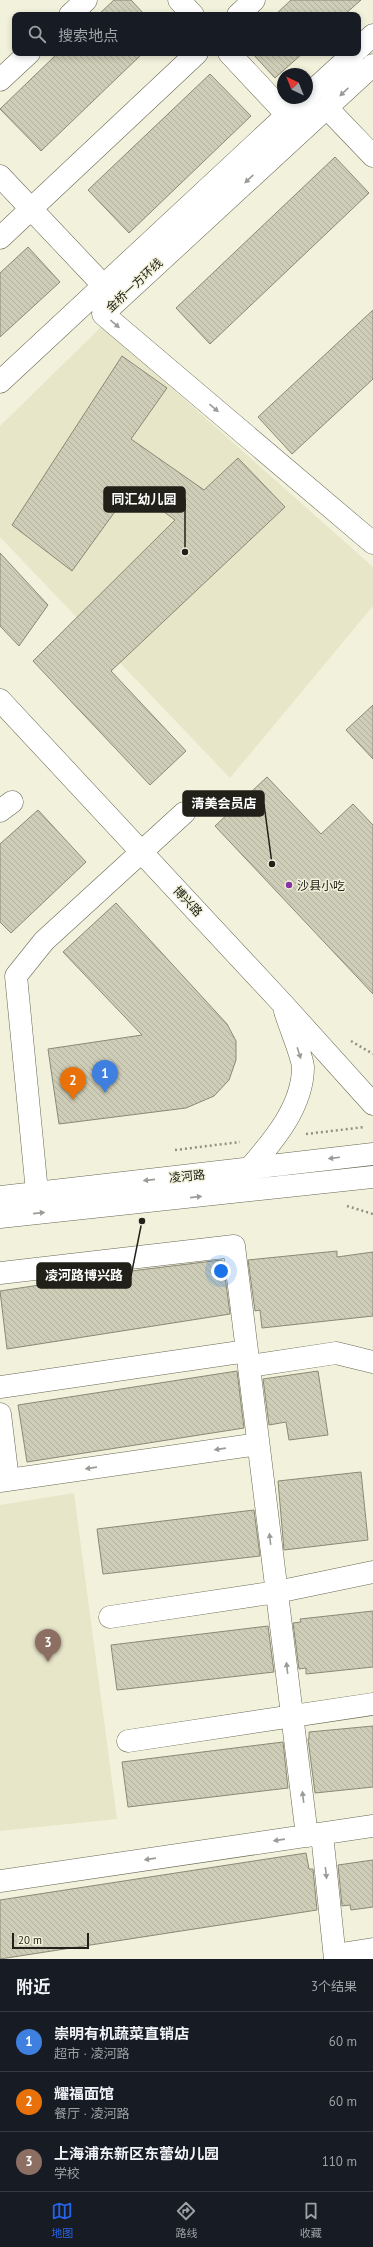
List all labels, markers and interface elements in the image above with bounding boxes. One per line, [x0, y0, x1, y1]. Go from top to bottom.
search box [12, 12, 361, 56]
icon: search [26, 23, 48, 45]
text: 搜索地点 [58, 26, 118, 45]
north arrow [277, 68, 313, 104]
one-way arrow [339, 87, 349, 96]
one-way arrow [243, 175, 254, 184]
street label: 金桥一方环线 [103, 255, 165, 315]
one-way arrow [109, 319, 120, 328]
one-way arrow [209, 403, 218, 412]
callout: 同汇幼儿园 [104, 487, 185, 512]
text: 同汇幼儿园 [111, 491, 177, 508]
callout: 清美会员店 [183, 791, 264, 816]
text: 清美会员店 [191, 795, 257, 812]
place label: 沙县小吃 [297, 878, 345, 893]
marker: 沙县小吃 [284, 880, 294, 890]
street label: 博兴路 [170, 883, 206, 919]
one-way arrow [296, 1047, 302, 1059]
pin: 1 [92, 1060, 118, 1093]
pin: 2 [60, 1067, 86, 1100]
one-way arrow [328, 1155, 340, 1161]
street label: 凌河路 [168, 1167, 206, 1185]
one-way arrow [143, 1176, 156, 1183]
one-way arrow [190, 1194, 202, 1200]
one-way arrow [33, 1209, 45, 1216]
your location [211, 1261, 231, 1281]
callout: 凌河路博兴路 [37, 1263, 131, 1288]
text: 凌河路博兴路 [45, 1267, 123, 1284]
one-way arrow [214, 1446, 226, 1452]
one-way arrow [85, 1465, 97, 1471]
one-way arrow [267, 1533, 274, 1545]
pin: 3 [35, 1629, 61, 1662]
one-way arrow [284, 1662, 290, 1674]
one-way arrow [300, 1791, 306, 1803]
one-way arrow [273, 1837, 285, 1843]
one-way arrow [144, 1856, 156, 1862]
one-way arrow [323, 1867, 329, 1879]
scale bar [12, 1931, 89, 1950]
text: 20 m [18, 1933, 42, 1947]
text: 附近 [16, 1976, 50, 1998]
text: 3个结果 [311, 1978, 357, 1995]
text: 崇明有机蔬菜直销店 [54, 2024, 189, 2043]
text: 1 [25, 2033, 33, 2050]
text: 60 m [329, 2033, 357, 2050]
text: 超市 · 凌河路 [54, 2045, 129, 2062]
text: 耀福面馆 [54, 2084, 114, 2103]
text: 2 [25, 2093, 33, 2110]
text: 60 m [329, 2093, 357, 2110]
text: 餐厅 · 凌河路 [54, 2105, 129, 2122]
text: 上海浦东新区东蕾幼儿园 [54, 2144, 219, 2163]
text: 3 [25, 2153, 33, 2170]
text: 110 m [322, 2153, 357, 2170]
text: 学校 [54, 2165, 80, 2182]
tab: 地图 [51, 2200, 73, 2240]
tab: 路线 [175, 2200, 197, 2240]
tab: 收藏 [300, 2200, 322, 2240]

